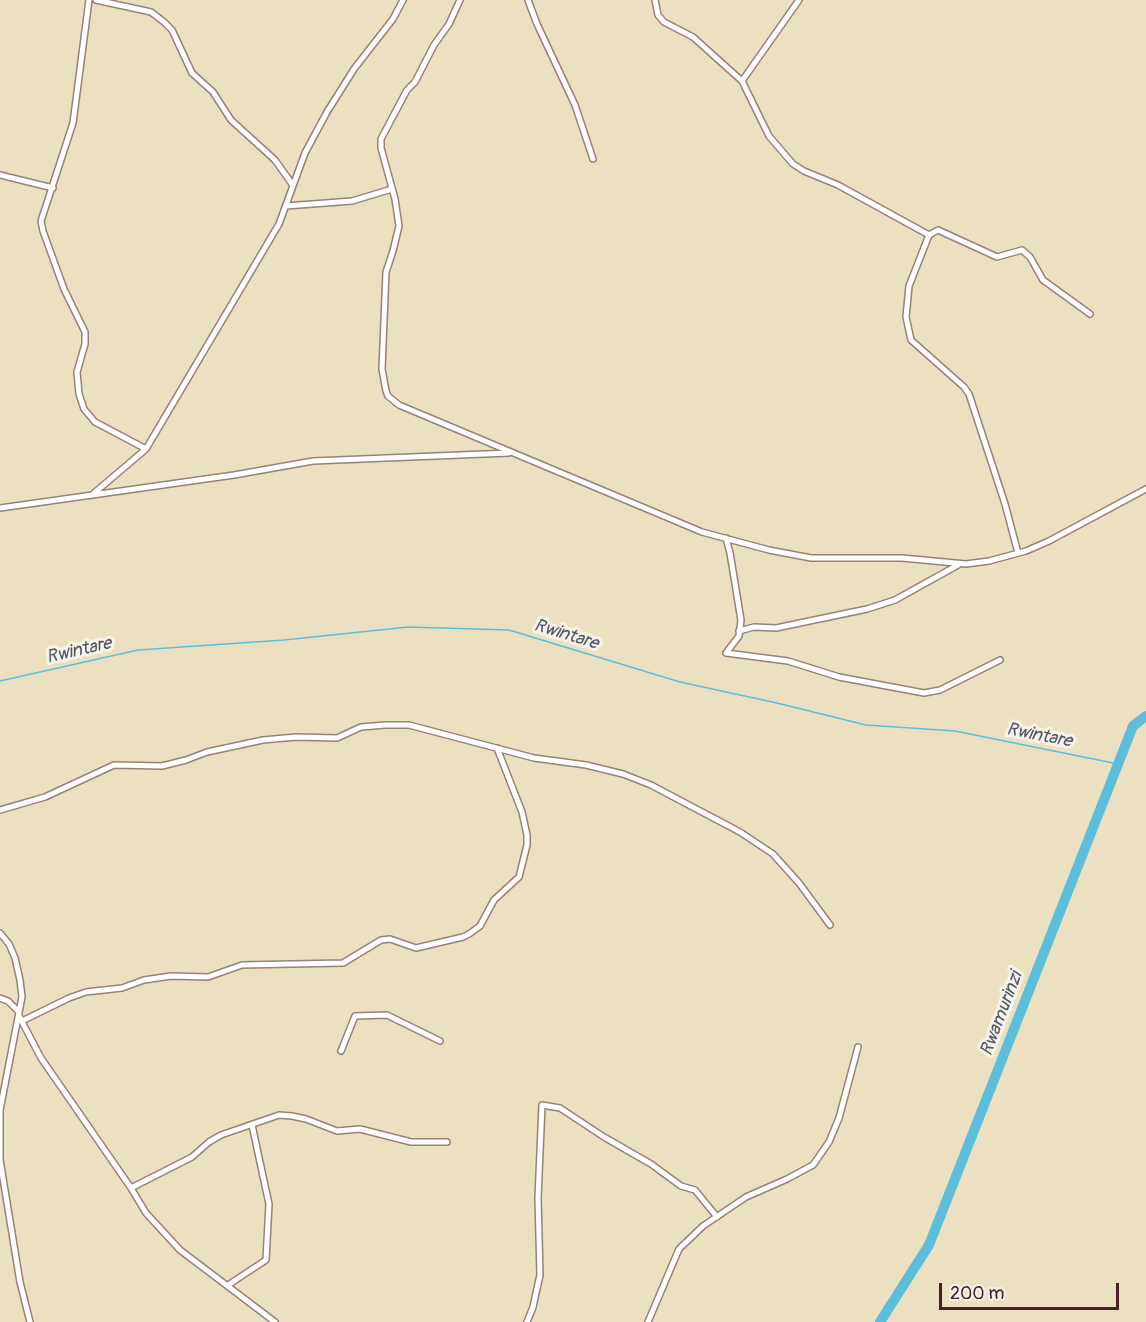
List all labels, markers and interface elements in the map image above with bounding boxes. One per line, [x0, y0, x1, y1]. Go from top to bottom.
water label: Rwintare [531, 615, 601, 655]
water label: Rwintare [44, 633, 114, 669]
water label: Rwintare [1004, 719, 1074, 753]
water label: Rwamurinzi [976, 969, 1028, 1059]
scale bar [942, 1271, 1122, 1309]
text: 200 m [950, 1282, 1005, 1305]

